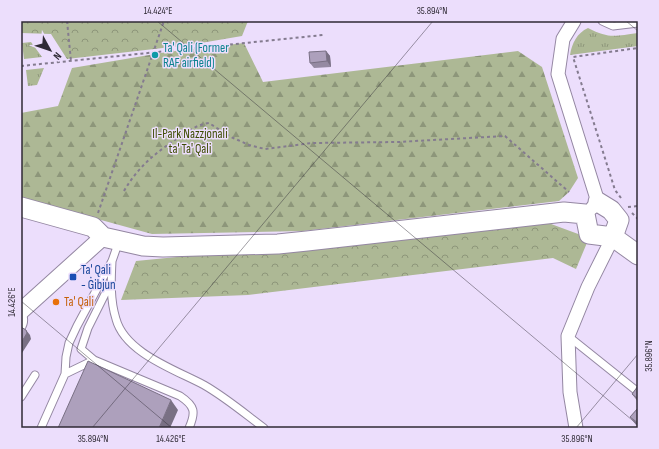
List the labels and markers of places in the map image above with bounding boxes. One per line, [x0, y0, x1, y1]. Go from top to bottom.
place label: Ta' Qali (Former RAF airfield) [163, 40, 229, 71]
marker: Ta' Qali (Former RAF airfield) [150, 50, 160, 60]
place label: Ta' Qali - Ġibjun [81, 262, 116, 293]
marker: Ta' Qali - Ġibjun [68, 272, 78, 282]
place label: Ta' Qali [64, 294, 94, 310]
marker: Ta' Qali [51, 297, 61, 307]

